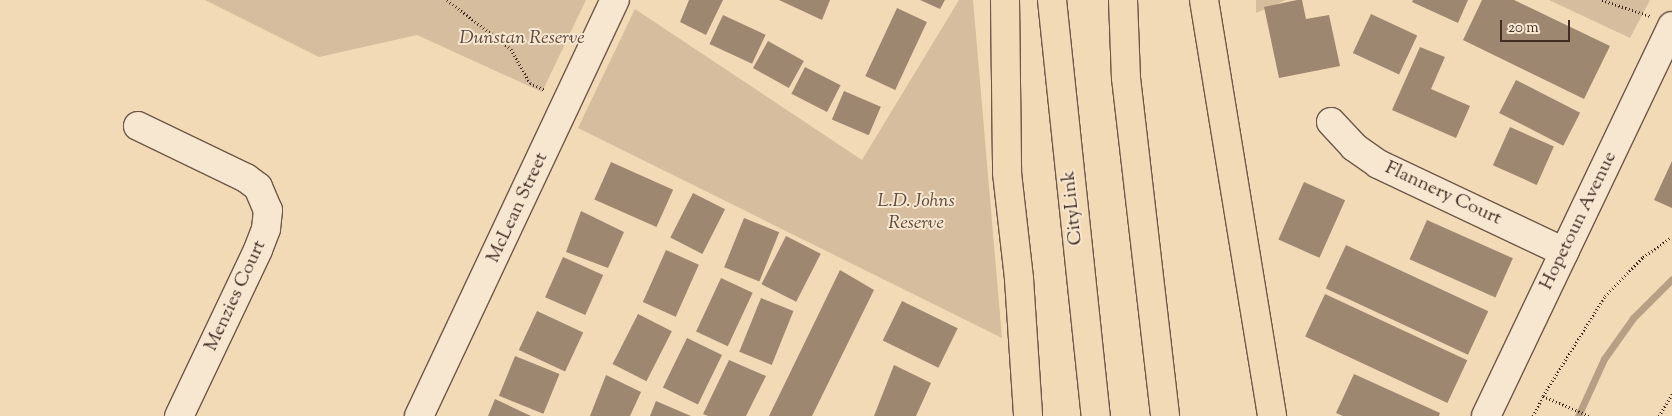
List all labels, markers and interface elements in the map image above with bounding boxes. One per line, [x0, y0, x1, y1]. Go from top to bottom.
scale bar [1502, 10, 1572, 42]
text: 20 m [1508, 18, 1539, 39]
park label: Dunstan Reserve [459, 28, 585, 50]
street label: Hopetoun Avenue [1536, 148, 1622, 294]
street label: McLean Street [482, 149, 554, 267]
street label: Flannery Court [1381, 157, 1505, 231]
street label: CityLink [1058, 170, 1088, 246]
park label: L.D. Johns Reserve [877, 191, 955, 235]
street label: Menzies Court [200, 237, 272, 355]

